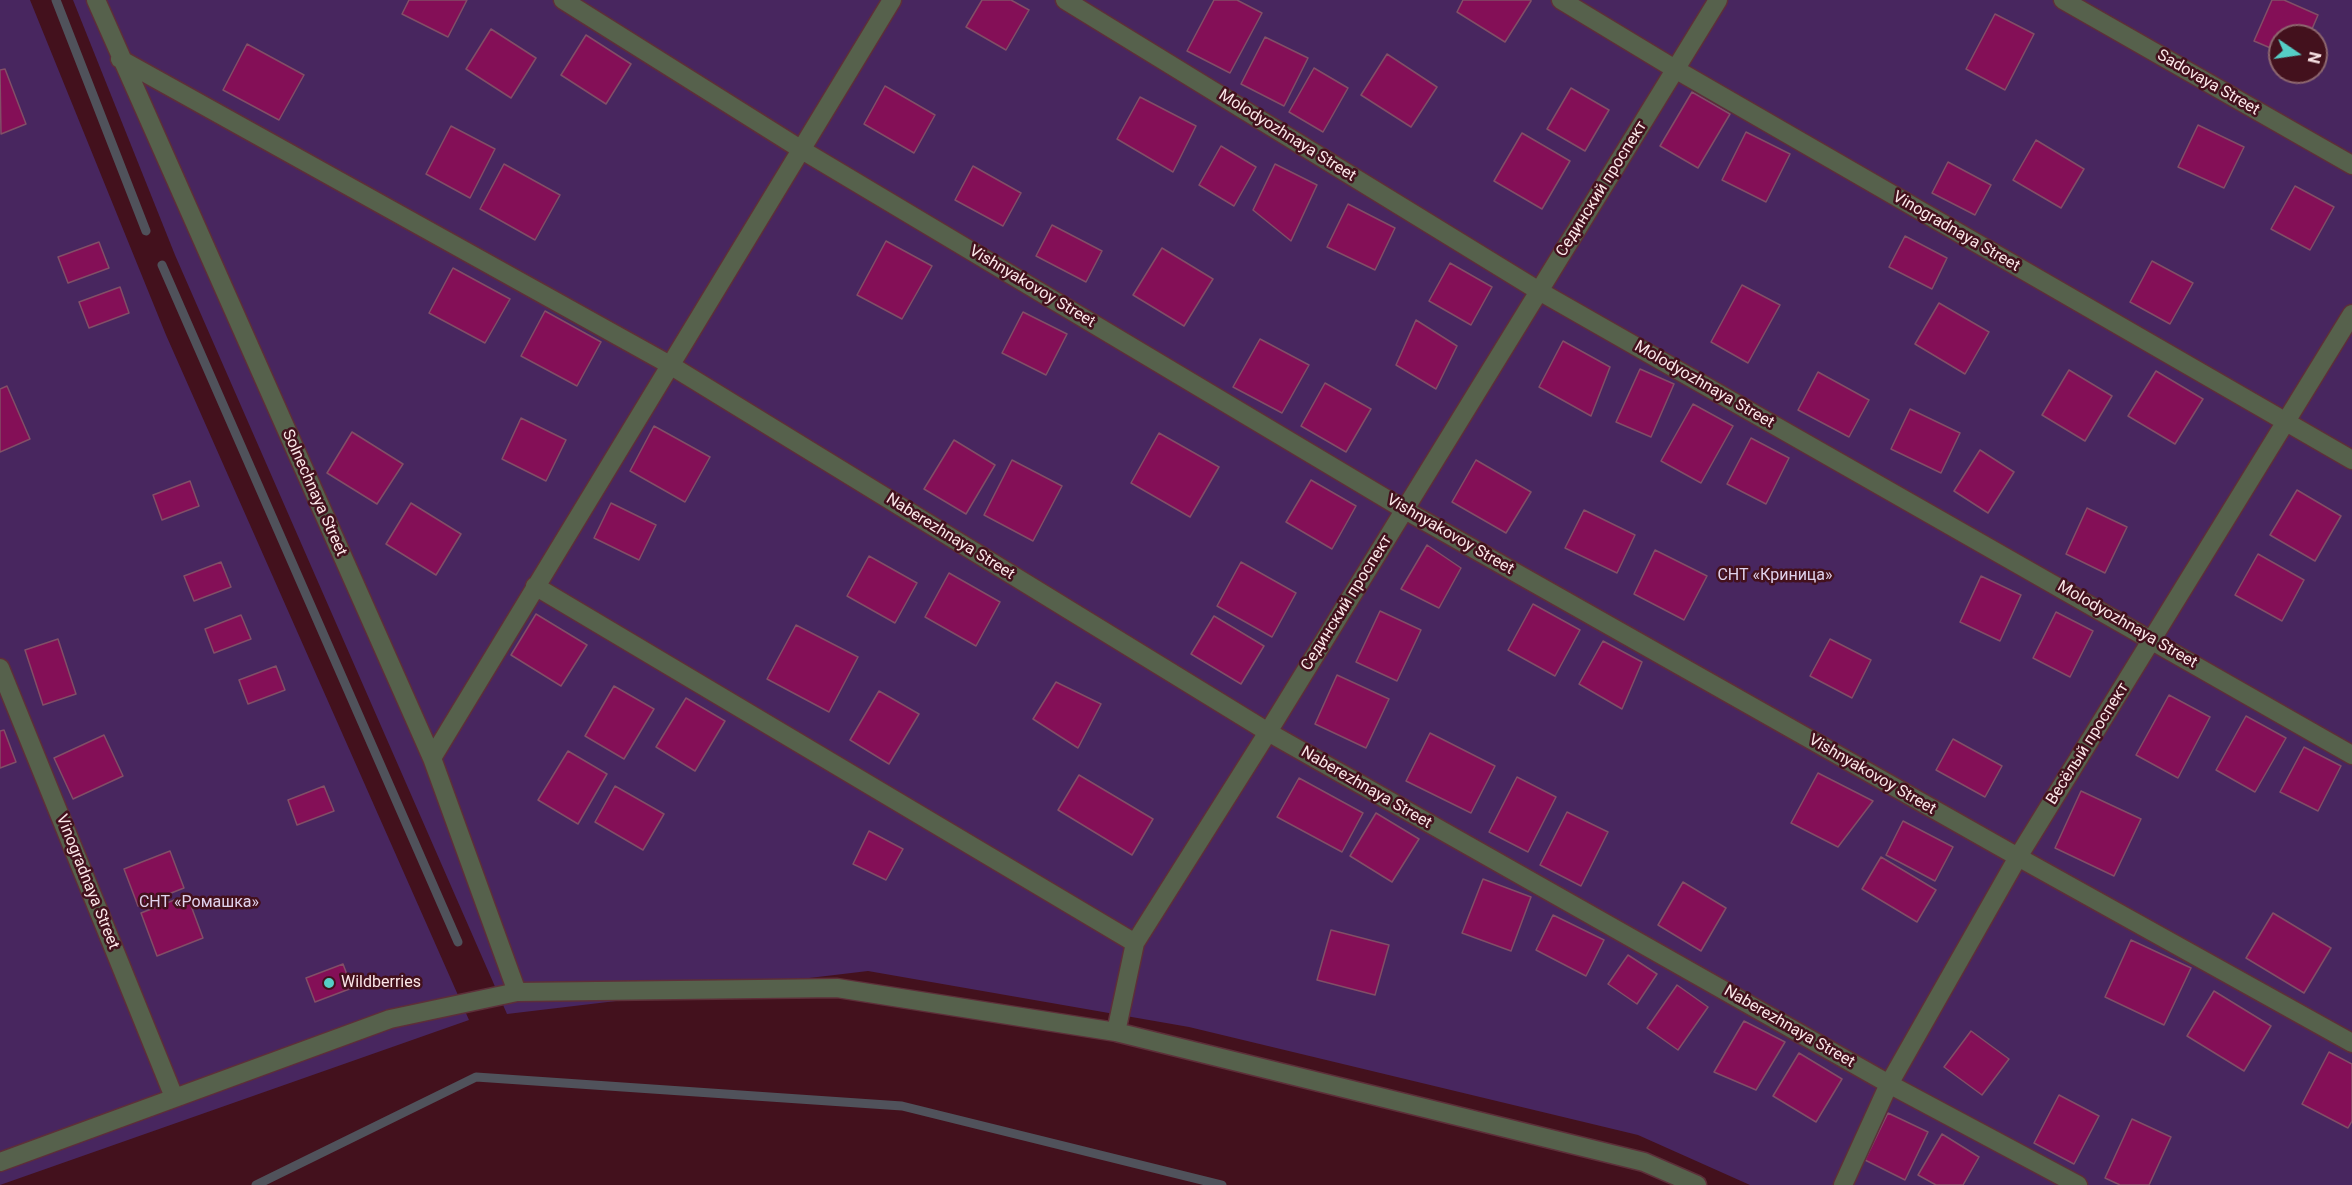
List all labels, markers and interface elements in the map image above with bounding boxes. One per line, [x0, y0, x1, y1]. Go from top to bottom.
north arrow [2268, 24, 2328, 84]
street label: Sadovaya Street [2153, 46, 2263, 120]
text: N [2304, 50, 2325, 65]
street label: Molodyozhnaya Street [1215, 86, 1359, 186]
street label: Сединский проспект [1552, 118, 1652, 260]
street label: Vinogradnaya Street [1889, 188, 2023, 276]
street label: Vishnyakovoy Street [965, 242, 1099, 332]
street label: Molodyozhnaya Street [1631, 337, 1777, 433]
street label: Solnechnaya Street [277, 427, 351, 559]
street label: Naberezhnaya Street [882, 490, 1018, 584]
street label: Vishnyakovoy Street [1383, 491, 1517, 579]
street label: Сединский проспект [1297, 532, 1397, 674]
park label: СНТ «Криница» [1717, 566, 1833, 586]
street label: Molodyozhnaya Street [2054, 577, 2200, 673]
street label: Весёлый проспект [2043, 680, 2133, 808]
street label: Vishnyakovoy Street [1805, 731, 1939, 819]
street label: Naberezhnaya Street [1297, 743, 1435, 833]
street label: Vinogradnaya Street [51, 812, 123, 952]
park label: СНТ «Ромашка» [139, 893, 259, 913]
place label: Wildberries [341, 973, 421, 993]
marker: Wildberries [322, 976, 336, 990]
street label: Naberezhnaya Street [1720, 982, 1858, 1072]

